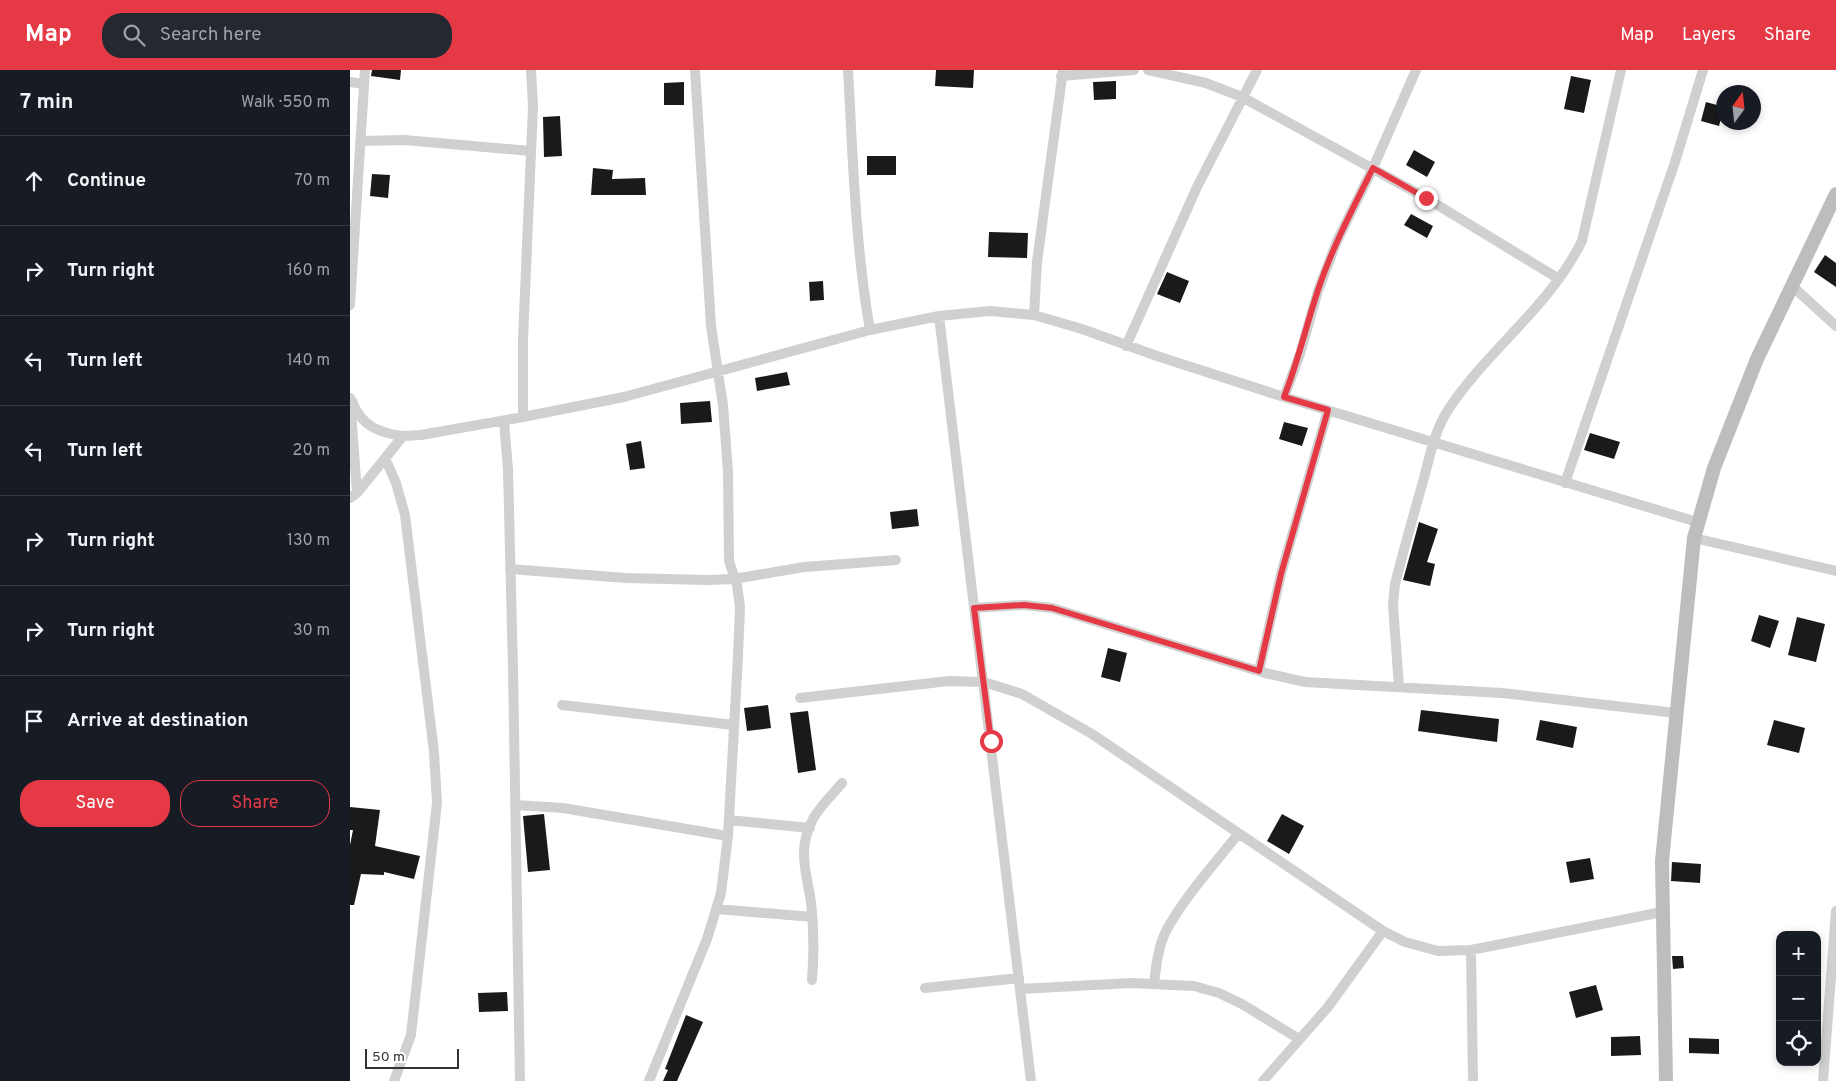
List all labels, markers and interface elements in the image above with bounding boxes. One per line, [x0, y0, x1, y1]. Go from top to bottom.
search box [102, 13, 452, 58]
text: Map [25, 20, 72, 50]
icon: search [120, 21, 148, 49]
text: Search here [160, 23, 261, 47]
text: Map [1620, 24, 1654, 47]
text: Layers [1682, 24, 1736, 47]
text: Share [1764, 24, 1811, 47]
north arrow [1716, 85, 1761, 130]
text: 7 min [20, 89, 73, 116]
text: Walk · 550 m [241, 93, 330, 113]
icon: ahead [20, 167, 48, 195]
text: Continue [67, 169, 146, 193]
text: 70 m [295, 171, 330, 191]
route end [1415, 187, 1438, 210]
icon: right [20, 257, 48, 285]
text: Turn right [67, 259, 155, 283]
text: 160 m [287, 261, 330, 281]
icon: left [20, 347, 48, 375]
text: Turn left [67, 349, 143, 373]
text: 140 m [287, 351, 330, 371]
icon: left [20, 437, 48, 465]
text: Turn left [67, 439, 143, 463]
text: 20 m [293, 441, 330, 461]
icon: right [20, 527, 48, 555]
text: Turn right [67, 529, 155, 553]
text: 130 m [287, 531, 330, 551]
icon: right [20, 617, 48, 645]
text: Turn right [67, 619, 155, 643]
text: 30 m [293, 621, 330, 641]
icon: arrive [20, 707, 48, 735]
text: Arrive at destination [67, 709, 248, 733]
route start [980, 730, 1003, 753]
button: Save [20, 780, 170, 827]
button: Share [180, 780, 330, 827]
map controls [1776, 931, 1821, 1066]
button: + [1776, 931, 1821, 976]
button: − [1776, 976, 1821, 1021]
button: locate [1776, 1021, 1821, 1066]
scale bar [365, 1046, 459, 1069]
text: 50 m [372, 1049, 405, 1066]

